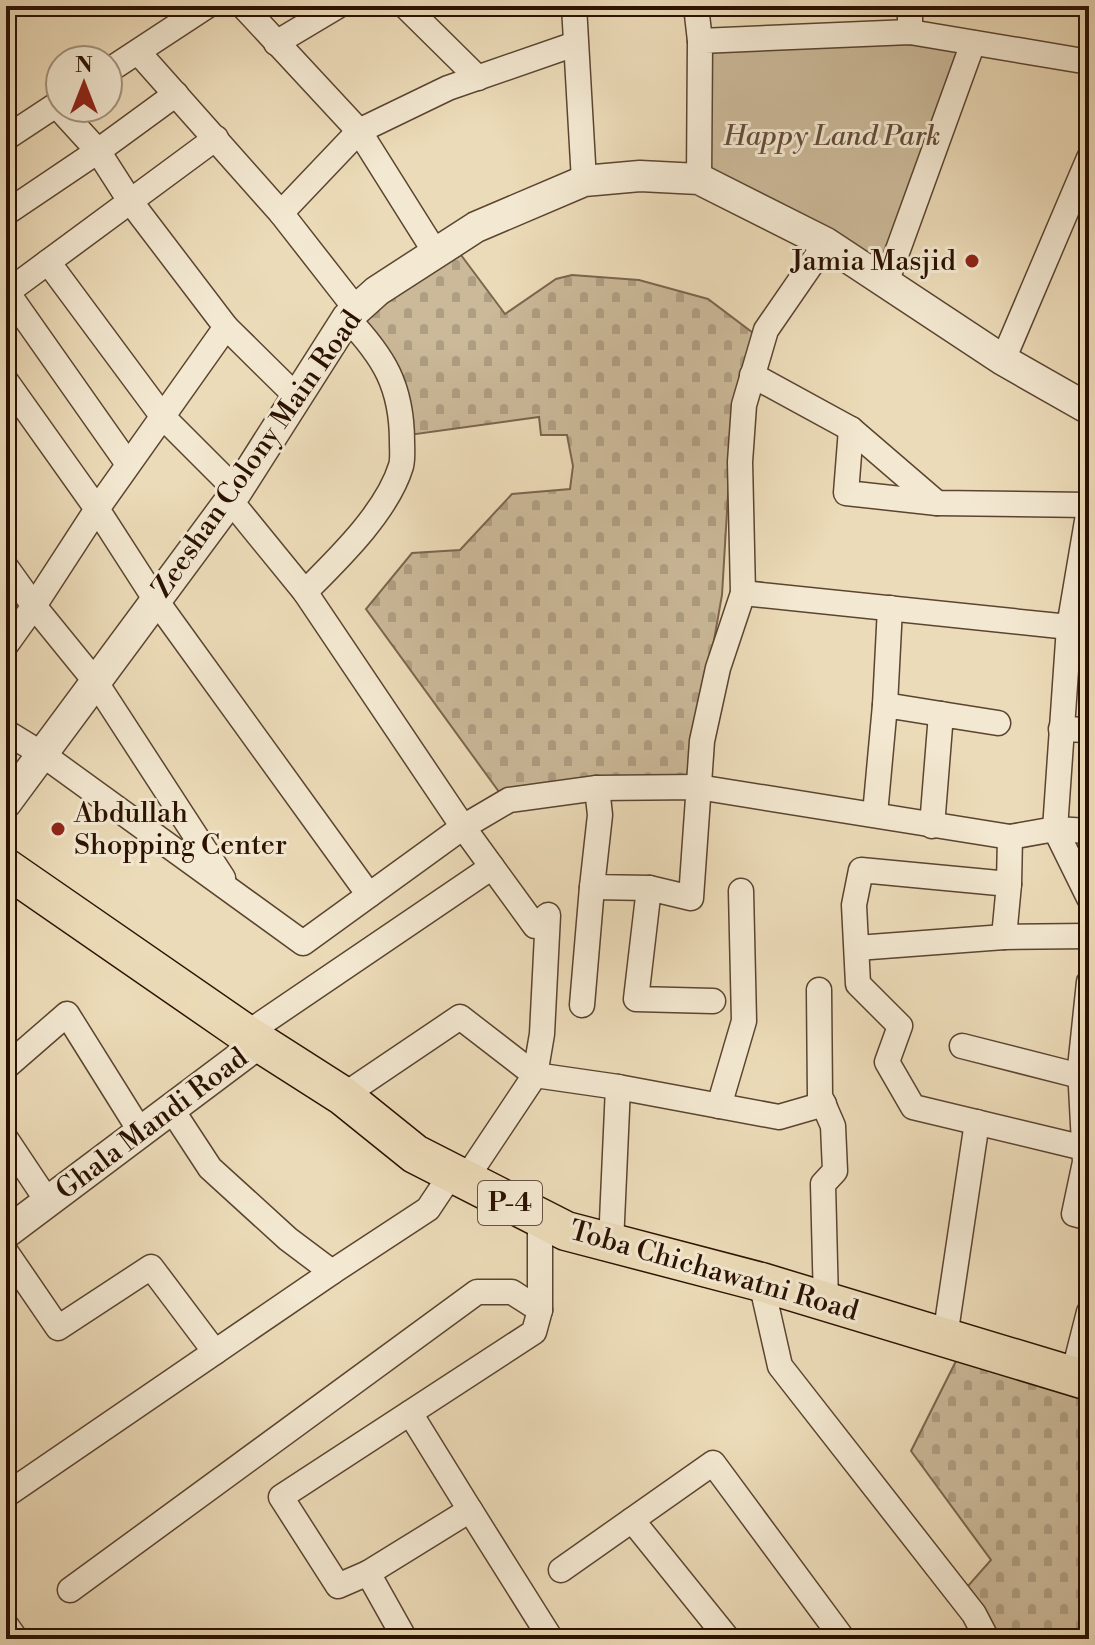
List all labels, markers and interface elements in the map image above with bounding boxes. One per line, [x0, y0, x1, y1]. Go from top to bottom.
north arrow [44, 44, 124, 124]
text: N [75, 52, 93, 79]
park label: Happy Land Park [722, 119, 941, 154]
place label: Jamia Masjid [790, 244, 956, 279]
marker: Jamia Masjid [963, 252, 981, 270]
street label: Zeeshan Colony Main Road [144, 304, 370, 604]
place label: Abdullah Shopping Center [73, 796, 287, 863]
marker: Abdullah Shopping Center [49, 820, 67, 838]
street label: Ghala Mandi Road [49, 1040, 255, 1208]
road number: P-4 [478, 1181, 542, 1225]
street label: Toba Chichawatni Road [566, 1213, 863, 1329]

